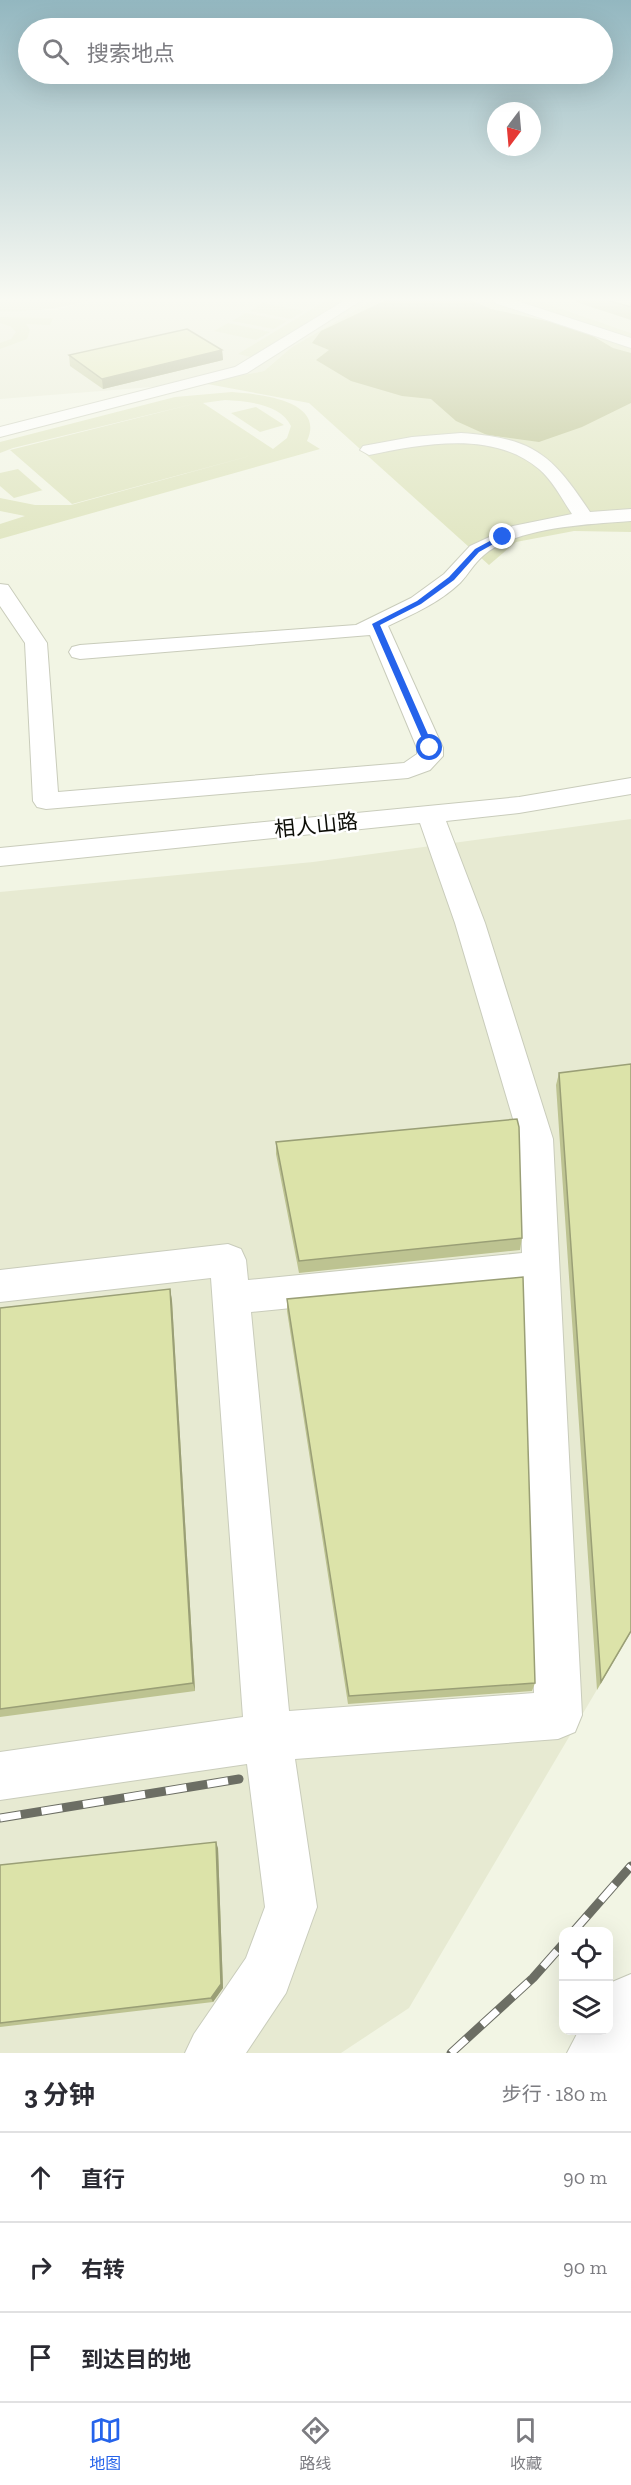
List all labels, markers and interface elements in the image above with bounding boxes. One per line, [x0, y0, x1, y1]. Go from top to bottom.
search box [18, 18, 613, 84]
icon: search [39, 35, 72, 68]
text: 搜索地点 [87, 40, 175, 67]
north arrow [487, 102, 541, 156]
route end [489, 523, 515, 549]
route start [416, 734, 442, 760]
street label: 相人山路 [273, 808, 359, 842]
map controls [559, 1927, 613, 2035]
button: locate [559, 1927, 613, 1981]
button: layers [559, 1981, 613, 2035]
text: 3 分钟 [24, 2079, 95, 2111]
text: 步行 · 180 m [502, 2082, 607, 2106]
icon: ahead [24, 2161, 57, 2194]
text: 90 m [563, 2165, 607, 2189]
text: 直行 [81, 2166, 125, 2193]
icon: right [24, 2251, 57, 2284]
text: 90 m [563, 2255, 607, 2279]
text: 右转 [81, 2256, 125, 2283]
icon: arrive [24, 2341, 57, 2374]
text: 到达目的地 [81, 2346, 191, 2373]
tab: 地图 [89, 2414, 122, 2474]
tab: 路线 [299, 2414, 332, 2474]
tab: 收藏 [509, 2414, 542, 2474]

